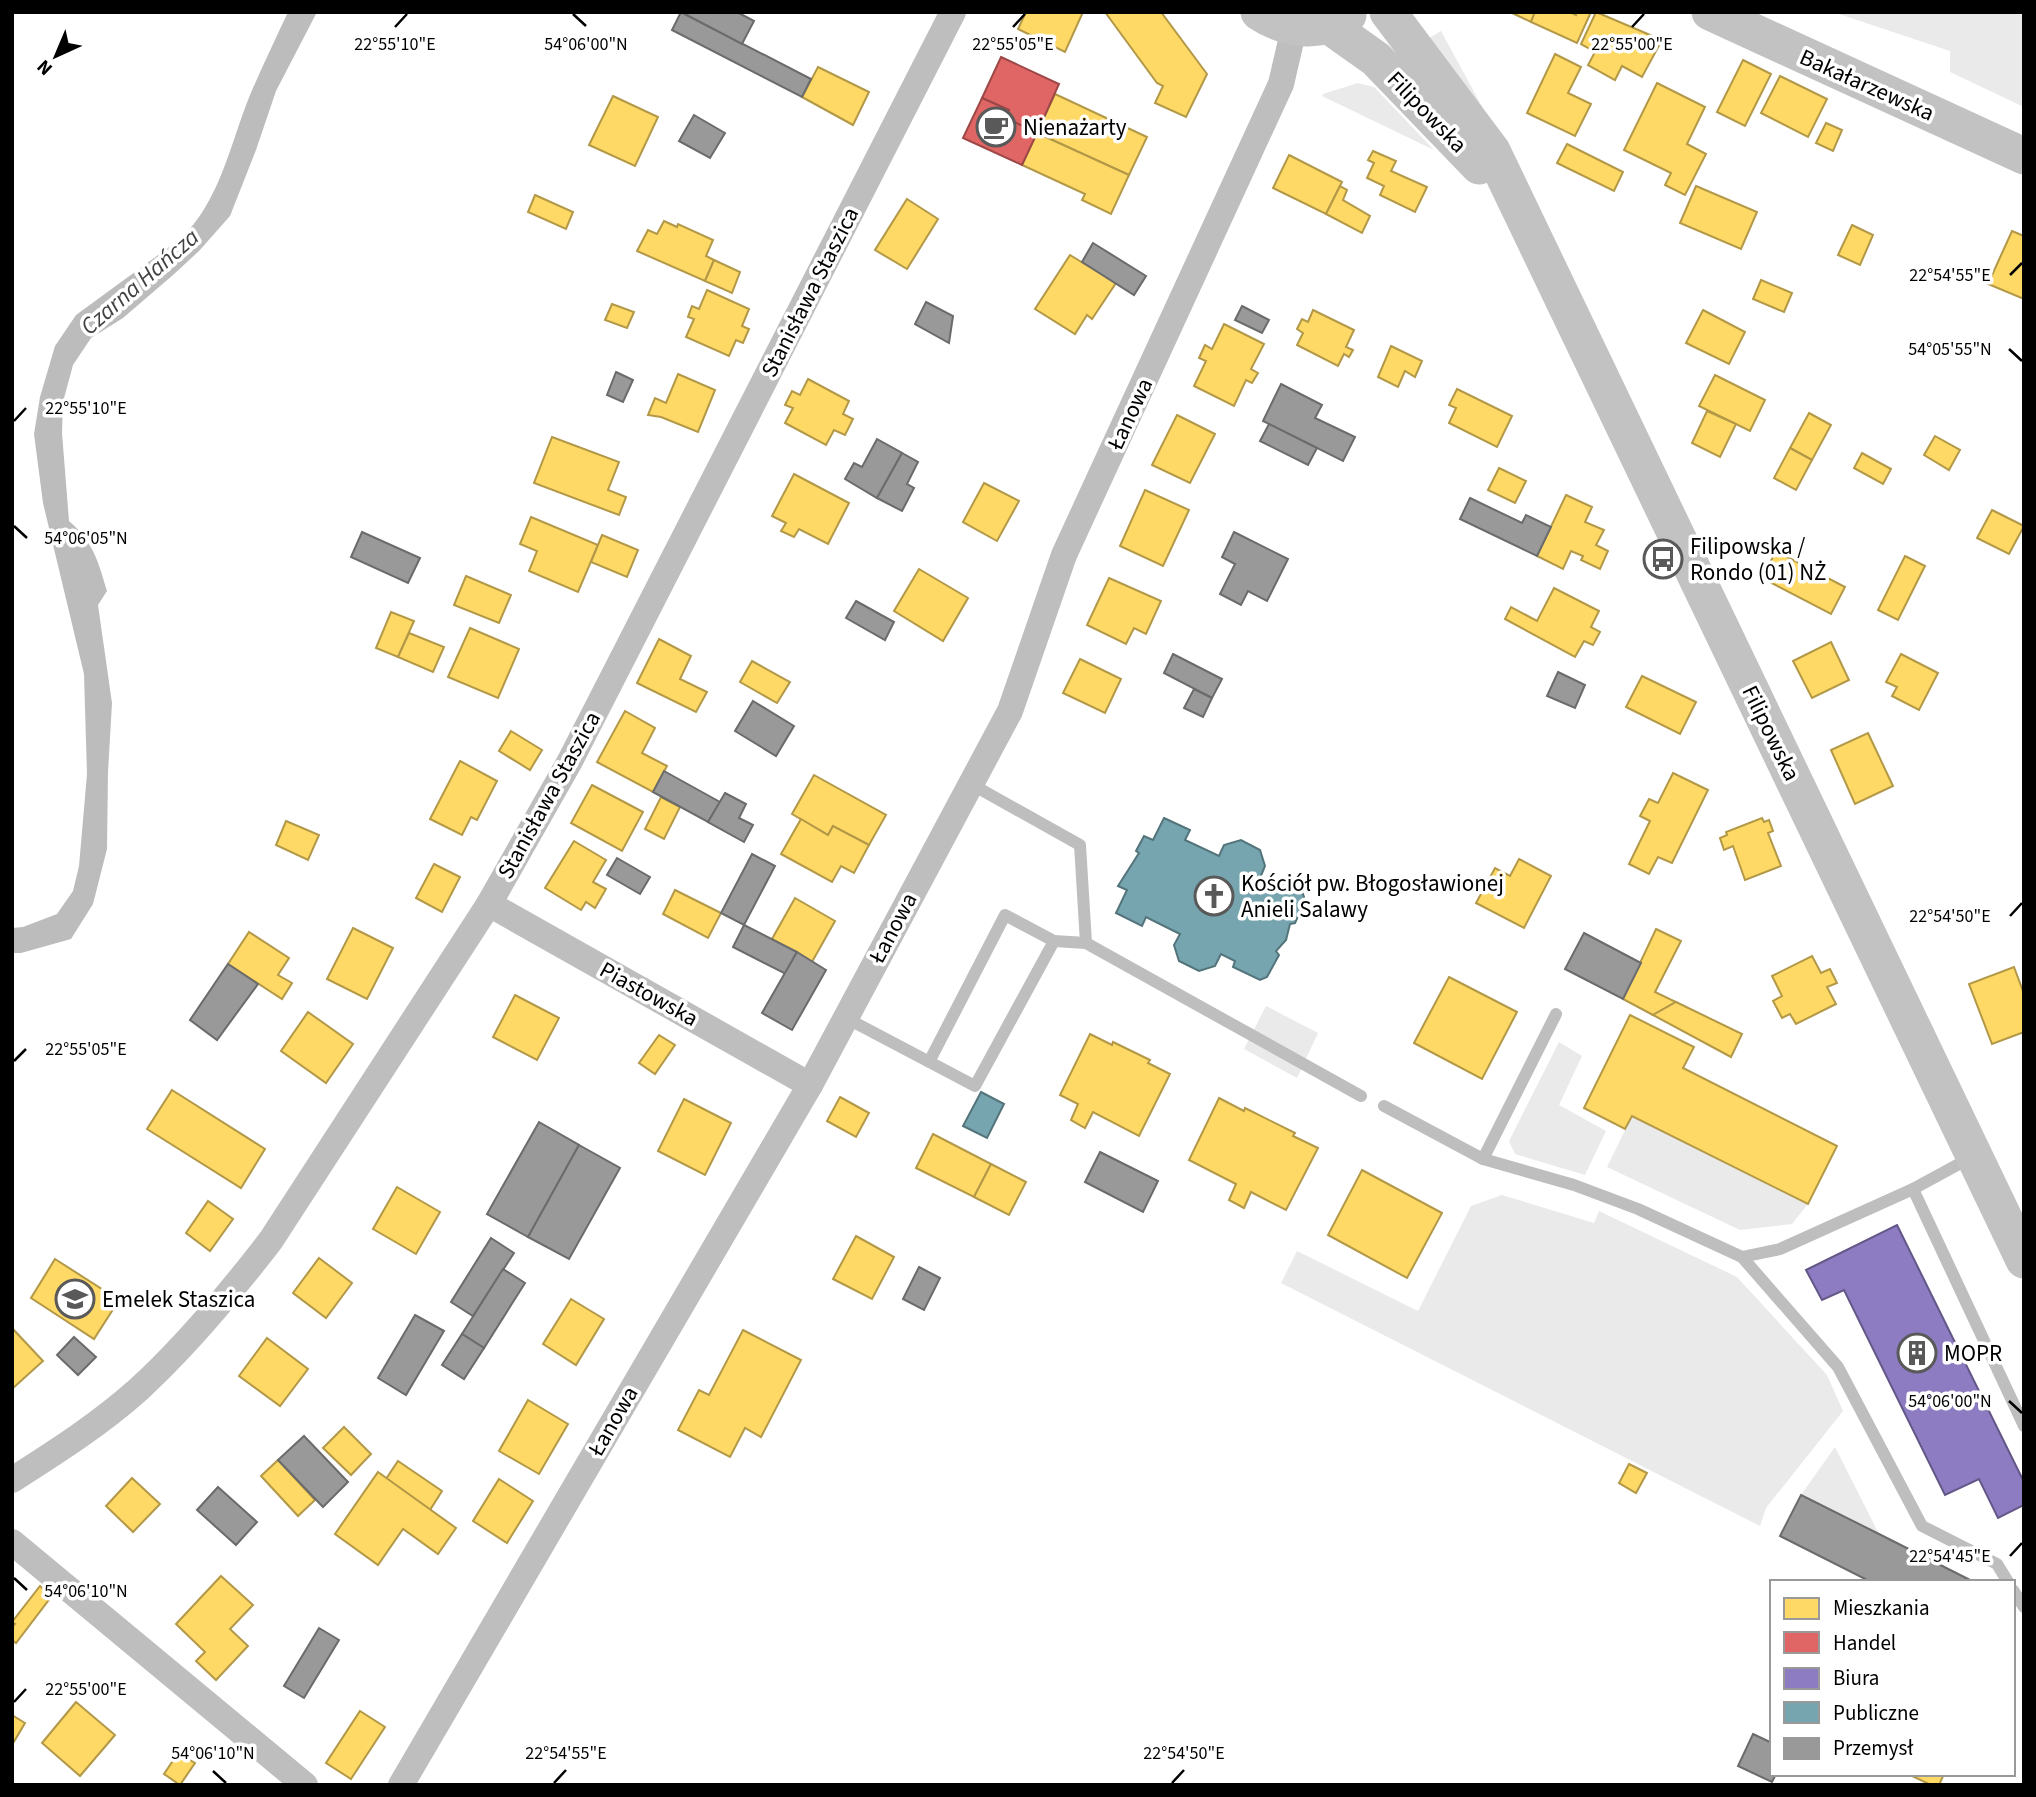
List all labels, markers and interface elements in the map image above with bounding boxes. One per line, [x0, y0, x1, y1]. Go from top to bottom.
north arrow [21, 21, 91, 91]
text: 22°55'10"E [354, 32, 436, 57]
text: 54°06'00"N [544, 32, 628, 57]
text: 22°55'05"E [972, 32, 1054, 57]
text: 22°55'00"E [1591, 32, 1673, 57]
street label: Bakałarzewska [1794, 41, 1940, 129]
text: N [31, 53, 59, 81]
street label: Filipowska [1379, 64, 1475, 160]
cafe icon: Nienażarty [975, 106, 1017, 148]
place label: Nienażarty [1023, 111, 1127, 144]
street label: Stanisława Staszica [753, 201, 867, 383]
water label: Czarna Hańcza [73, 220, 207, 344]
text: 22°54'55"E [1909, 263, 1991, 288]
text: 54°05'55"N [1908, 337, 1992, 362]
street label: Łanowa [1099, 373, 1161, 456]
text: 22°55'10"E [45, 396, 127, 421]
text: 54°06'05"N [44, 526, 128, 551]
place label: Filipowska / Rondo (01) NŻ [1690, 530, 1826, 589]
bus stop icon: Filipowska / Rondo (01) NŻ [1642, 538, 1684, 580]
street label: Filipowska [1734, 680, 1808, 786]
street label: Stanisława Staszica [489, 705, 609, 885]
place label: Kościół pw. Błogosławionej Anieli Salawy [1241, 867, 1504, 926]
church icon: Kościół pw. Błogosławionej Anieli Salawy [1193, 875, 1235, 917]
street label: Łanowa [860, 887, 925, 970]
text: 22°54'50"E [1909, 904, 1991, 929]
street label: Piastowska [594, 953, 704, 1035]
text: 22°55'05"E [45, 1037, 127, 1062]
school or university icon: Emelek Staszica [54, 1278, 96, 1320]
place label: Emelek Staszica [102, 1283, 255, 1316]
building icon: MOPR [1896, 1332, 1938, 1374]
place label: MOPR [1944, 1337, 2002, 1370]
street label: Łanowa [579, 1380, 646, 1463]
text: 54°06'00"N [1908, 1389, 1992, 1414]
text: 22°54'45"E [1909, 1544, 1991, 1569]
text: 54°06'10"N [44, 1579, 128, 1604]
legend [1770, 1580, 2015, 1776]
text: Mieszkania [1833, 1593, 1930, 1623]
text: Handel [1833, 1628, 1896, 1658]
text: Biura [1833, 1663, 1879, 1693]
text: 22°55'00"E [45, 1677, 127, 1702]
text: Publiczne [1833, 1698, 1919, 1728]
text: Przemysł [1833, 1733, 1914, 1763]
text: 54°06'10"N [171, 1741, 255, 1766]
text: 22°54'55"E [525, 1741, 607, 1766]
text: 22°54'50"E [1143, 1741, 1225, 1766]

